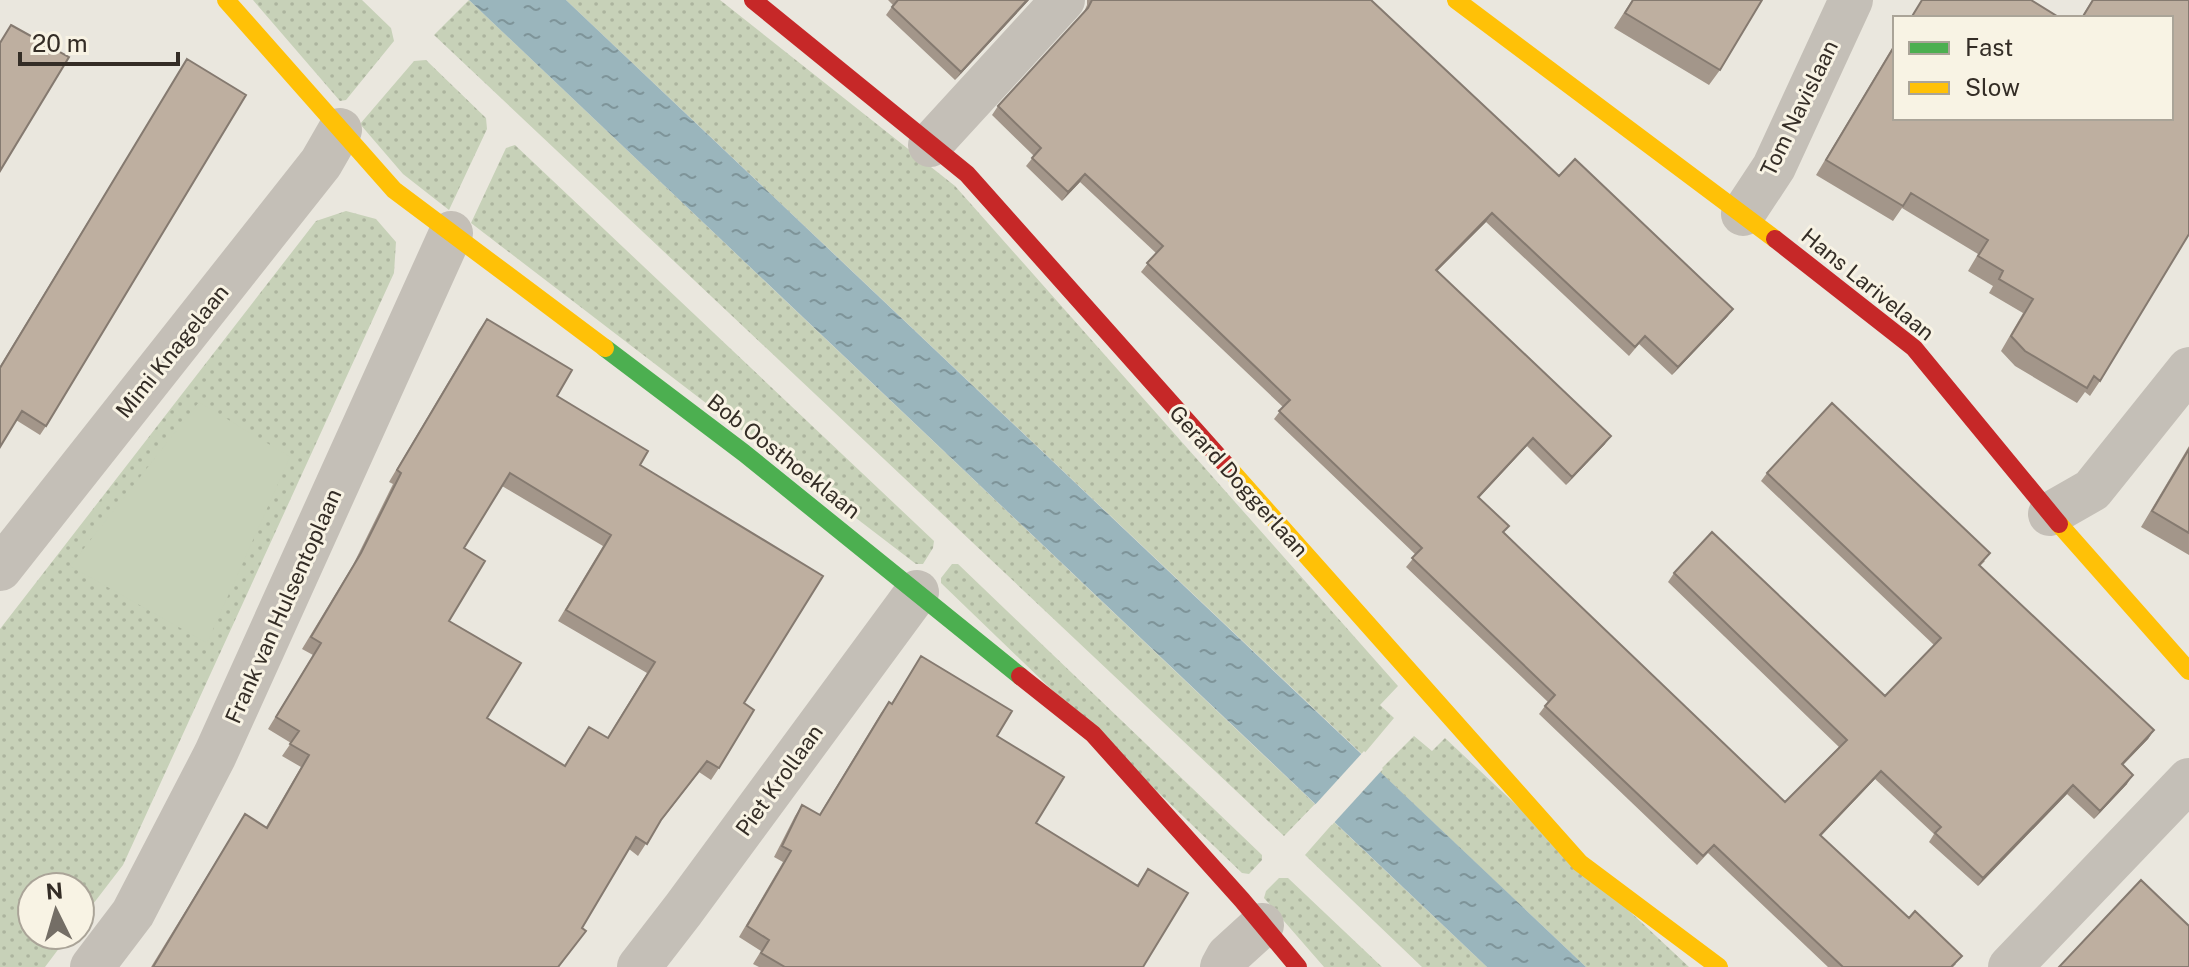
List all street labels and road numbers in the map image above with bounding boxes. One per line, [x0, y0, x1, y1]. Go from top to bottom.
street label: Tom Navislaan [1755, 36, 1843, 180]
street label: Hans Larivelaan [1796, 222, 1940, 346]
street label: Mimi Knagelaan [110, 279, 234, 423]
street label: Bob Oosthoeklaan [702, 388, 866, 524]
street label: Gerard Doggerlaan [1164, 400, 1314, 562]
street label: Frank van Hulsentoplaan [219, 485, 347, 727]
street label: Piet Krollaan [730, 719, 828, 841]

